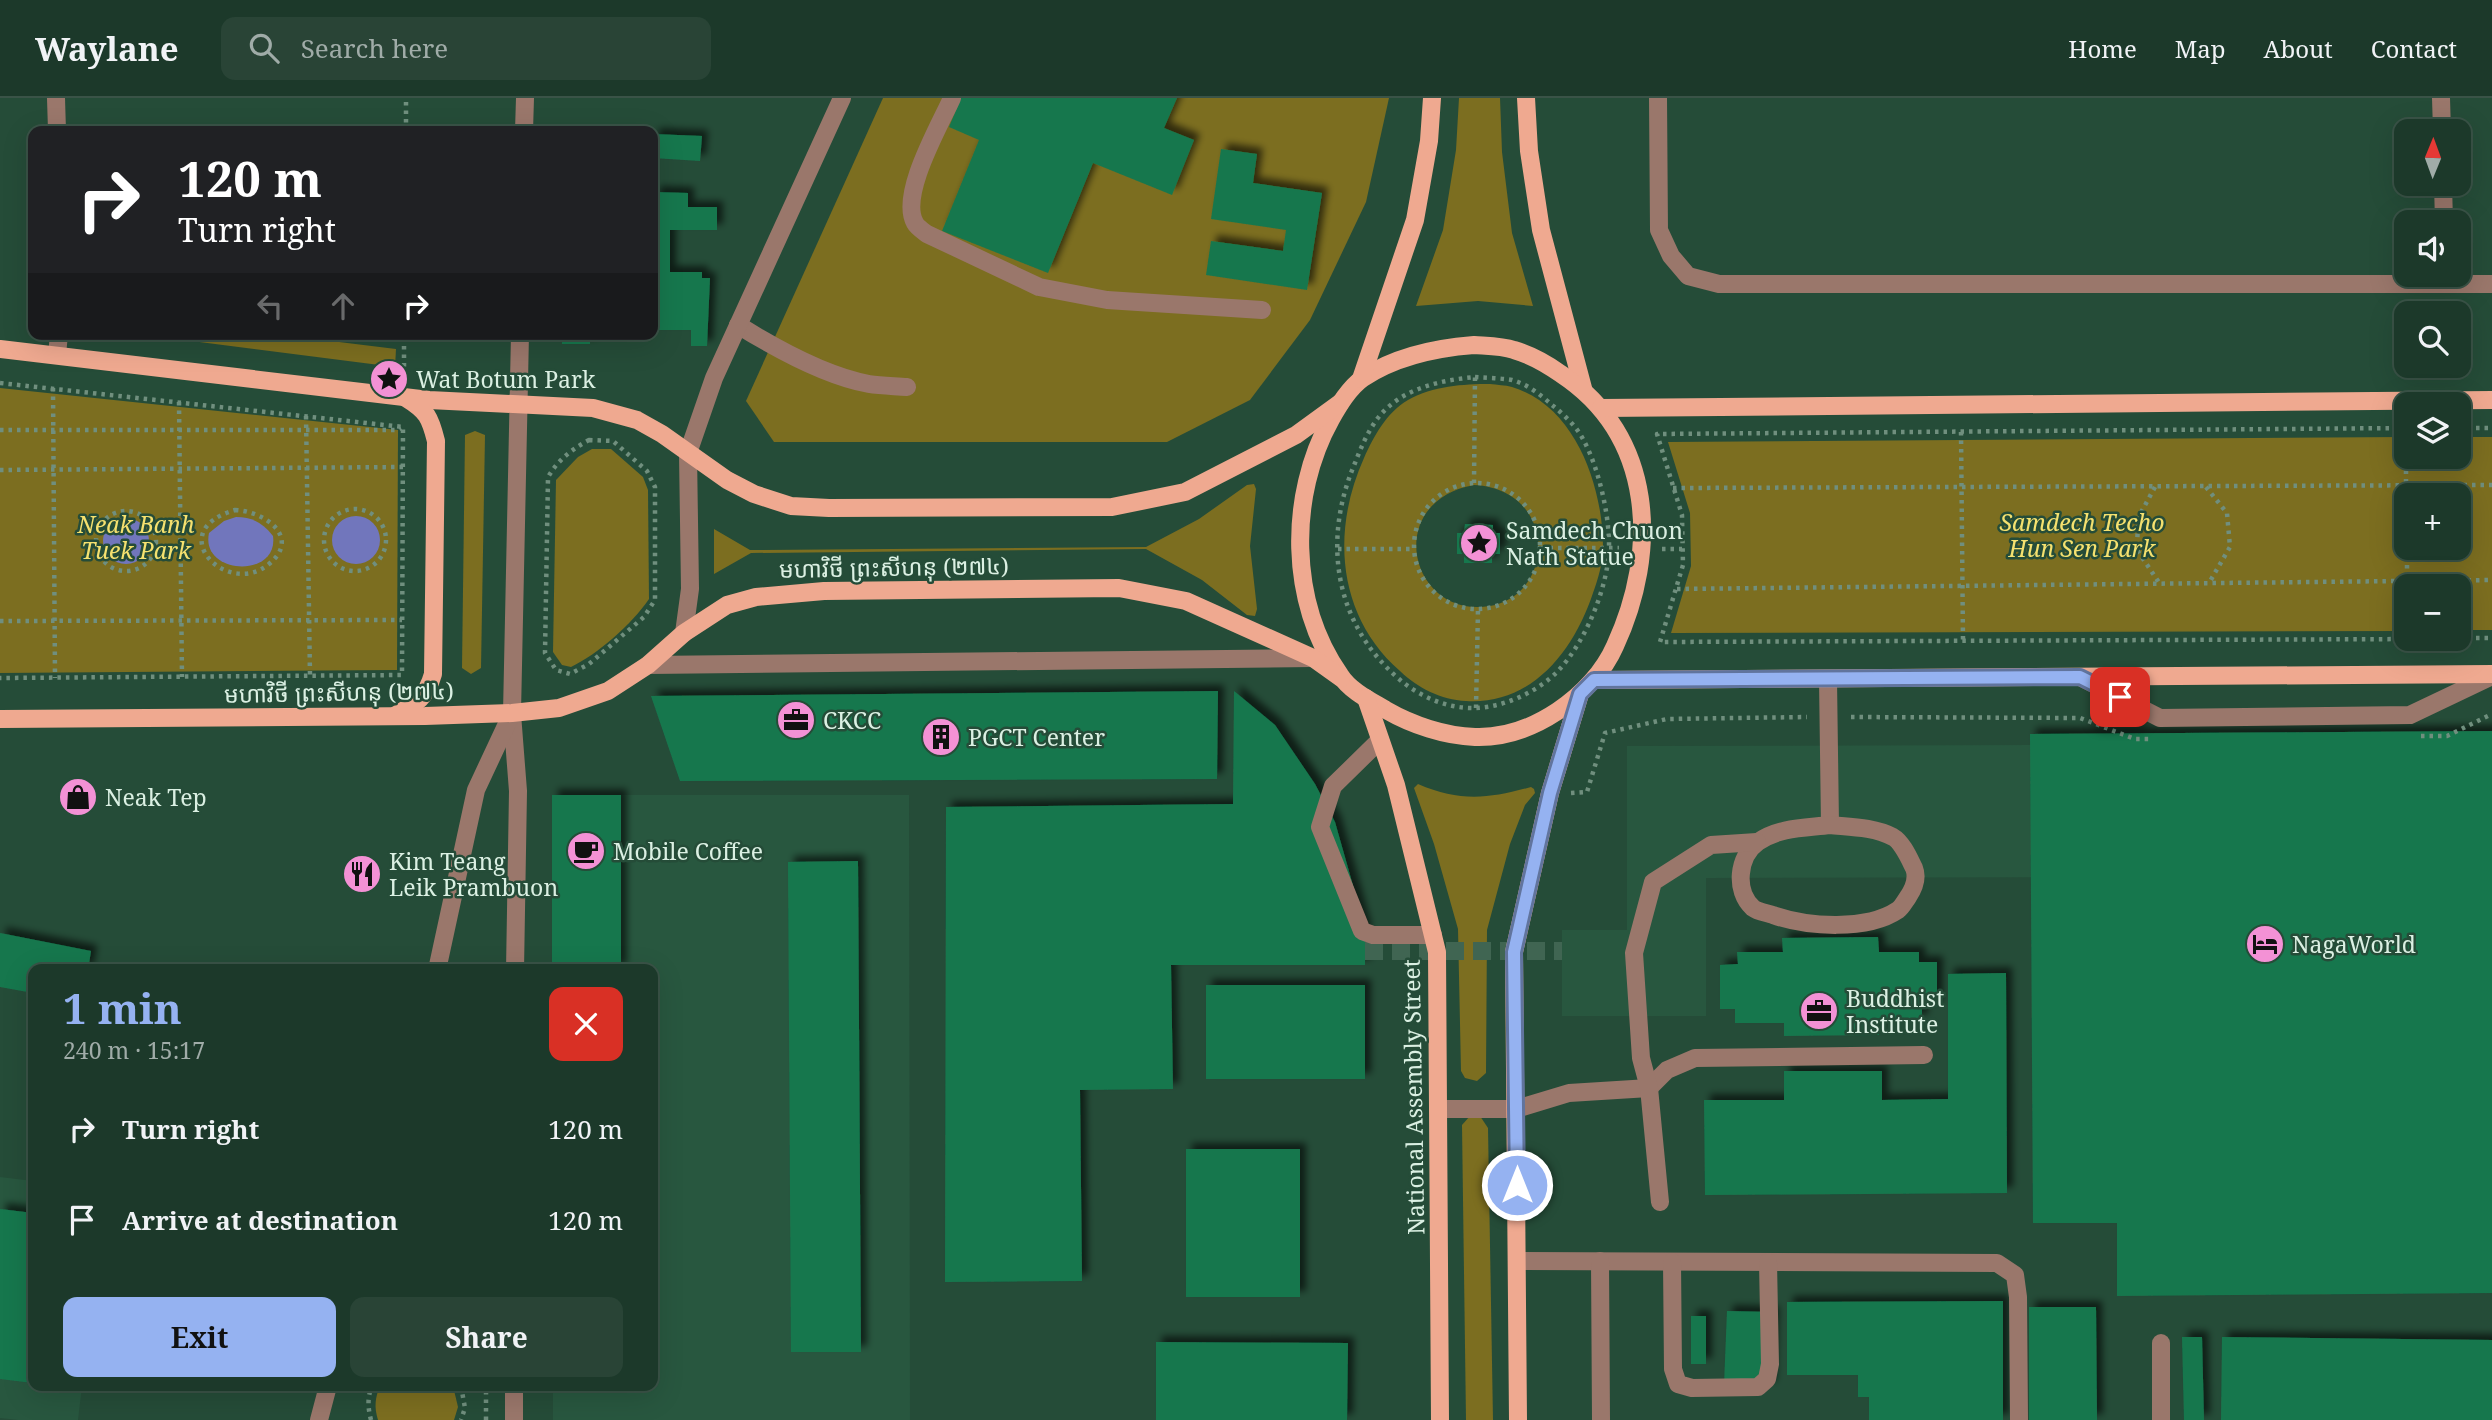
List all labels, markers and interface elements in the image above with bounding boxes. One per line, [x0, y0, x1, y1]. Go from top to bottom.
search box [221, 17, 711, 80]
text: Waylane [35, 26, 179, 71]
icon: search [245, 29, 283, 67]
text: Search here [301, 30, 448, 66]
text: Home [2068, 32, 2137, 65]
text: Map [2175, 32, 2226, 65]
text: About [2264, 32, 2333, 65]
text: Contact [2371, 32, 2457, 65]
north arrow [2394, 119, 2471, 196]
map controls [2394, 119, 2471, 651]
text: 120 m [178, 145, 322, 211]
icon: right [63, 154, 154, 245]
text: Turn right [178, 208, 336, 251]
button: sound [2394, 210, 2471, 287]
icon: left [251, 287, 289, 325]
icon: ahead [324, 287, 362, 325]
icon: right [397, 287, 435, 325]
button: search [2394, 301, 2471, 378]
place icon: Wat Botum Park [368, 358, 410, 400]
place label: Wat Botum Park [416, 363, 596, 395]
button: layers [2394, 392, 2471, 469]
button: + [2394, 483, 2471, 560]
park label: Samdech Techo Hun Sen Park [2000, 506, 2164, 564]
park label: Neak Banh Tuek Park [76, 508, 195, 566]
place label: Samdech Chuon Nath Statue [1506, 514, 1683, 572]
place icon: Samdech Chuon Nath Statue [1458, 522, 1500, 564]
street label: មហាវិថី ព្រះសីហនុ (២៧៤) [779, 549, 1009, 585]
button: − [2394, 574, 2471, 651]
pin [2090, 667, 2150, 727]
street label: មហាវិថី ព្រះសីហនុ (២៧៤) [224, 674, 454, 710]
icon: arrive [2101, 678, 2139, 716]
office icon: CKCC [775, 699, 817, 741]
place label: CKCC [823, 704, 881, 736]
building icon: PGCT Center [920, 716, 962, 758]
place label: PGCT Center [968, 721, 1105, 753]
shop icon: Neak Tep [57, 776, 99, 818]
place label: Neak Tep [105, 781, 207, 813]
cafe icon: Mobile Coffee [565, 830, 607, 872]
place label: Mobile Coffee [613, 835, 763, 867]
place label: Kim Teang Leik Prambuon [389, 845, 558, 903]
restaurant icon: Kim Teang Leik Prambuon [341, 853, 383, 895]
hotel icon: NagaWorld [2244, 923, 2286, 965]
place label: NagaWorld [2292, 928, 2416, 960]
street label: National Assembly Street [1395, 959, 1431, 1235]
text: 1 min [63, 979, 182, 1036]
place label: Buddhist Institute [1846, 982, 1944, 1040]
button: close [549, 987, 623, 1061]
office icon: Buddhist Institute [1798, 990, 1840, 1032]
text: 240 m · 15:17 [63, 1034, 205, 1066]
icon: right [63, 1110, 101, 1148]
text: Turn right [122, 1111, 259, 1147]
text: 120 m [548, 1111, 623, 1147]
position arrow [1480, 1148, 1554, 1222]
icon: arrive [63, 1201, 101, 1239]
text: Arrive at destination [122, 1202, 398, 1238]
text: 120 m [548, 1202, 623, 1238]
button: Exit [63, 1297, 336, 1377]
button: Share [350, 1297, 623, 1377]

